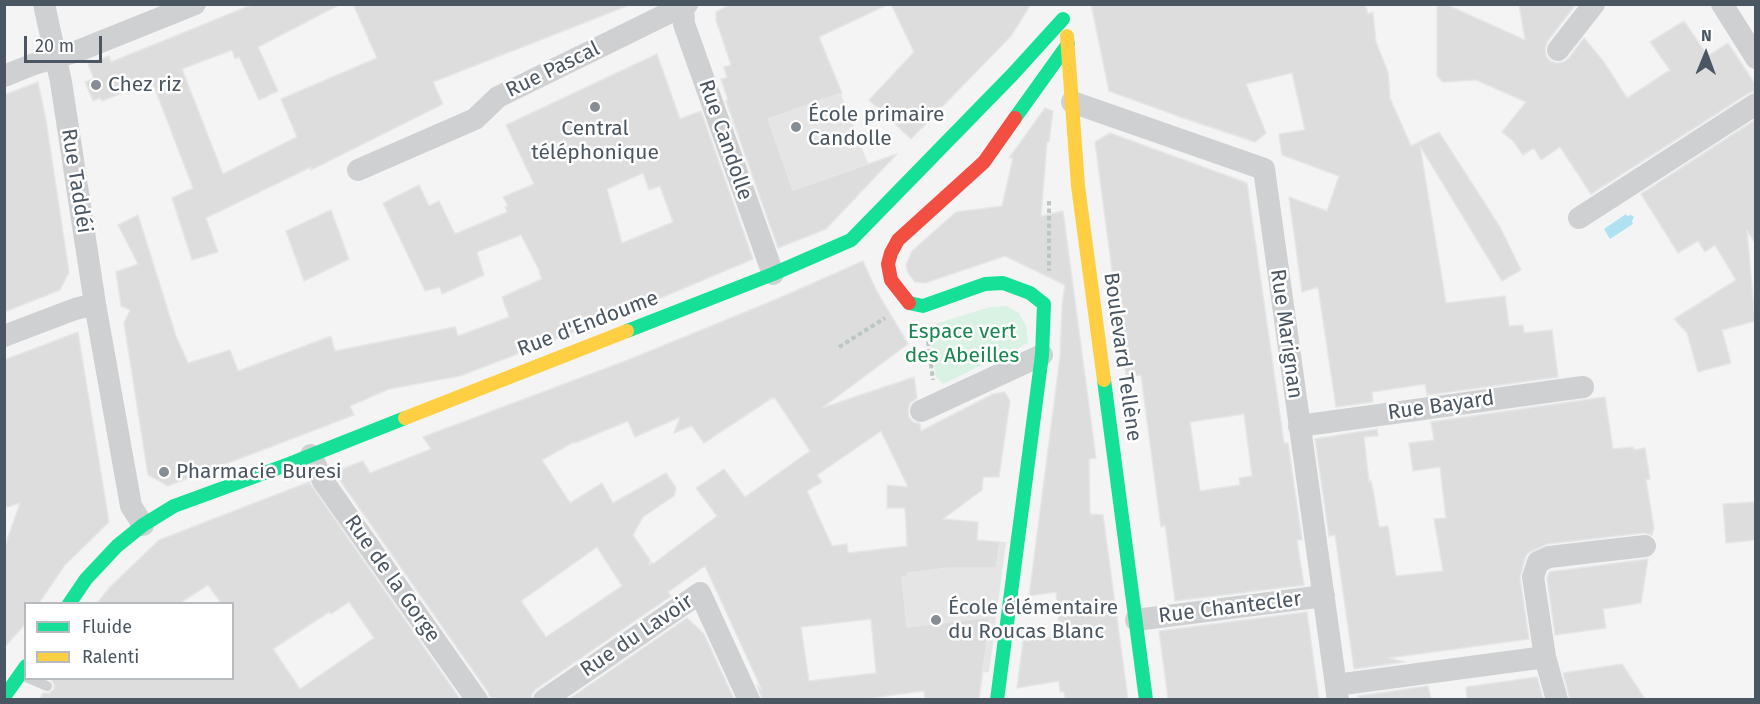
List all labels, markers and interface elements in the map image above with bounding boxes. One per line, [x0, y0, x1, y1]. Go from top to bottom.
scale bar [27, 24, 105, 62]
north arrow [1676, 24, 1736, 84]
text: N [1701, 26, 1712, 45]
text: 20 m [35, 35, 74, 57]
street label: Rue Pascal [502, 36, 604, 104]
place label: Chez riz [108, 72, 181, 98]
street label: Rue Candolle [693, 76, 757, 204]
marker: Chez riz [89, 78, 103, 92]
marker: Central téléphonique [588, 100, 602, 114]
place label: École primaire Candolle [808, 102, 945, 152]
place label: Central téléphonique [531, 116, 659, 166]
marker: École primaire Candolle [789, 120, 803, 134]
street label: Rue Taddéi [55, 127, 97, 235]
street label: Rue Marignan [1264, 268, 1308, 400]
street label: Boulevard Tellène [1098, 271, 1146, 443]
street label: Rue d'Endoume [514, 286, 662, 362]
park label: Espace vert des Abeilles [905, 319, 1019, 369]
street label: Rue Bayard [1386, 386, 1496, 426]
place label: Pharmacie Buresi [176, 459, 342, 485]
marker: Pharmacie Buresi [157, 465, 171, 479]
street label: Rue de la Gorge [339, 510, 445, 648]
street label: Rue Chantecler [1157, 587, 1303, 629]
street label: Rue du Lavoir [576, 589, 698, 683]
place label: École élémentaire du Roucas Blanc [948, 595, 1118, 645]
legend [24, 602, 234, 680]
marker: École élémentaire du Roucas Blanc [929, 613, 943, 627]
text: Fluide [82, 616, 132, 638]
text: Ralenti [82, 646, 139, 668]

